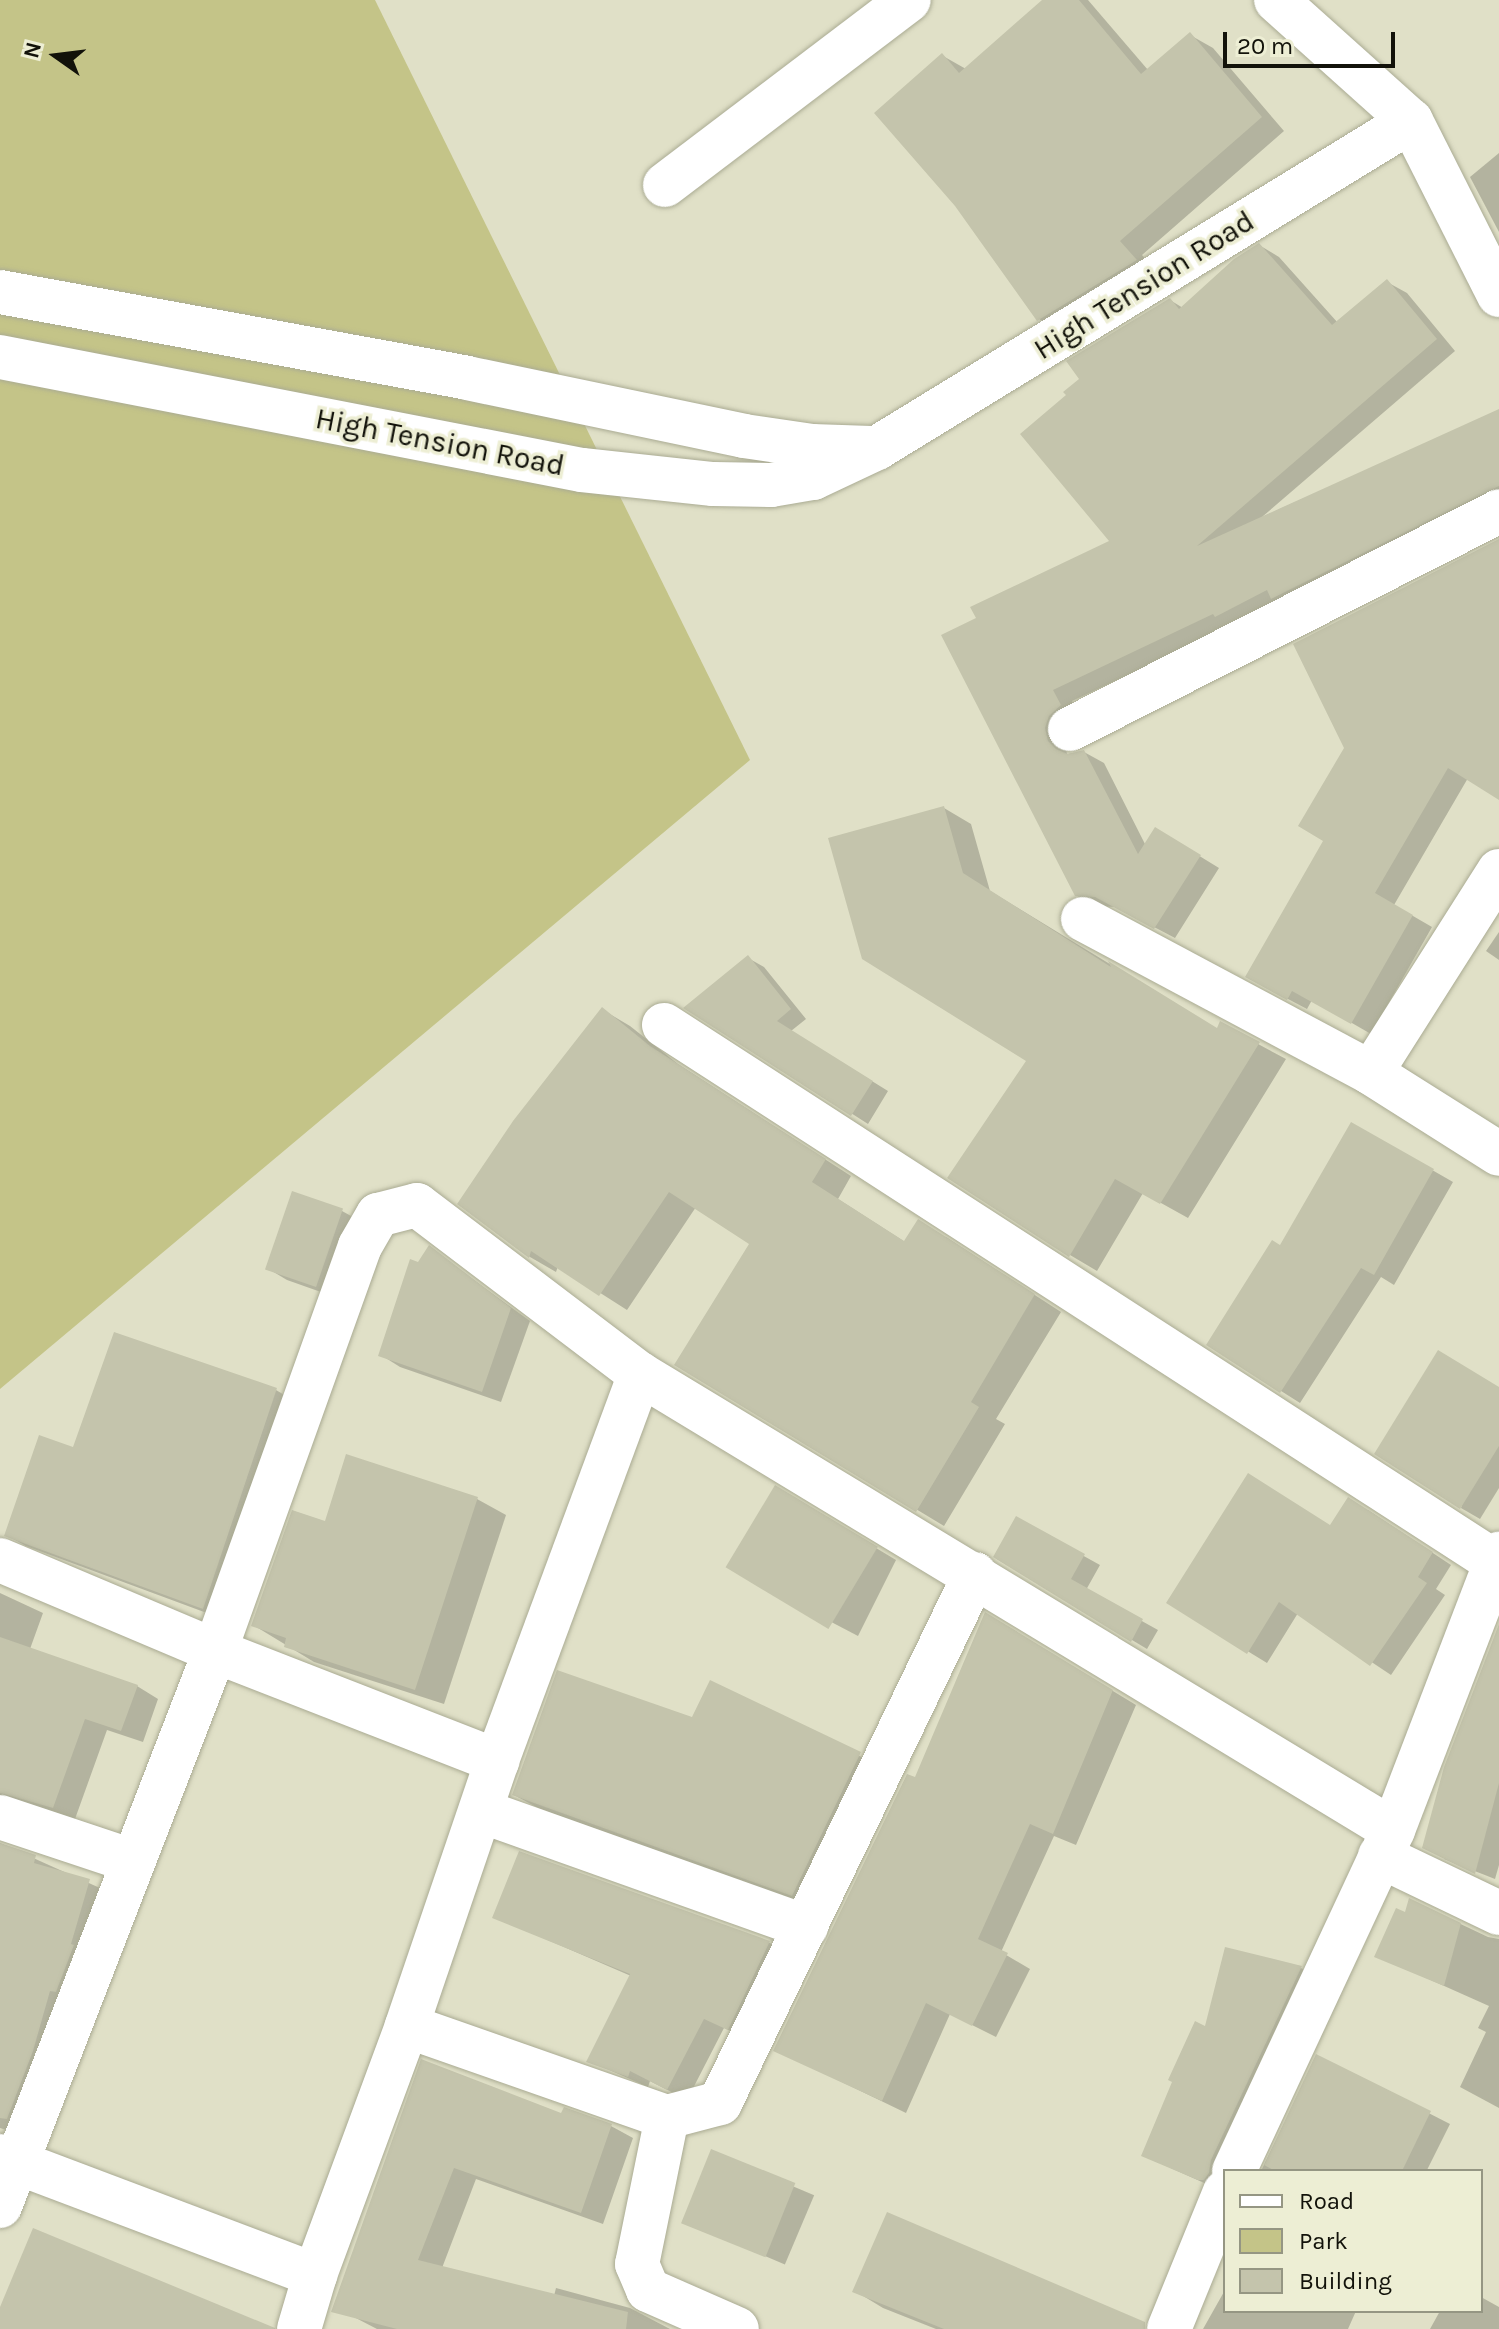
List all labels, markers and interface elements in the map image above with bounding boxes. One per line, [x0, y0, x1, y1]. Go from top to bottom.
north arrow [16, 16, 96, 96]
scale bar [1227, 16, 1399, 66]
text: 20 m [1237, 32, 1293, 60]
text: N [18, 39, 47, 61]
street label: High Tension Road [1027, 203, 1261, 367]
street label: High Tension Road [312, 400, 568, 484]
legend [1223, 2169, 1483, 2313]
text: Road [1299, 2187, 1354, 2215]
text: Park [1299, 2227, 1348, 2255]
text: Building [1299, 2267, 1392, 2295]

